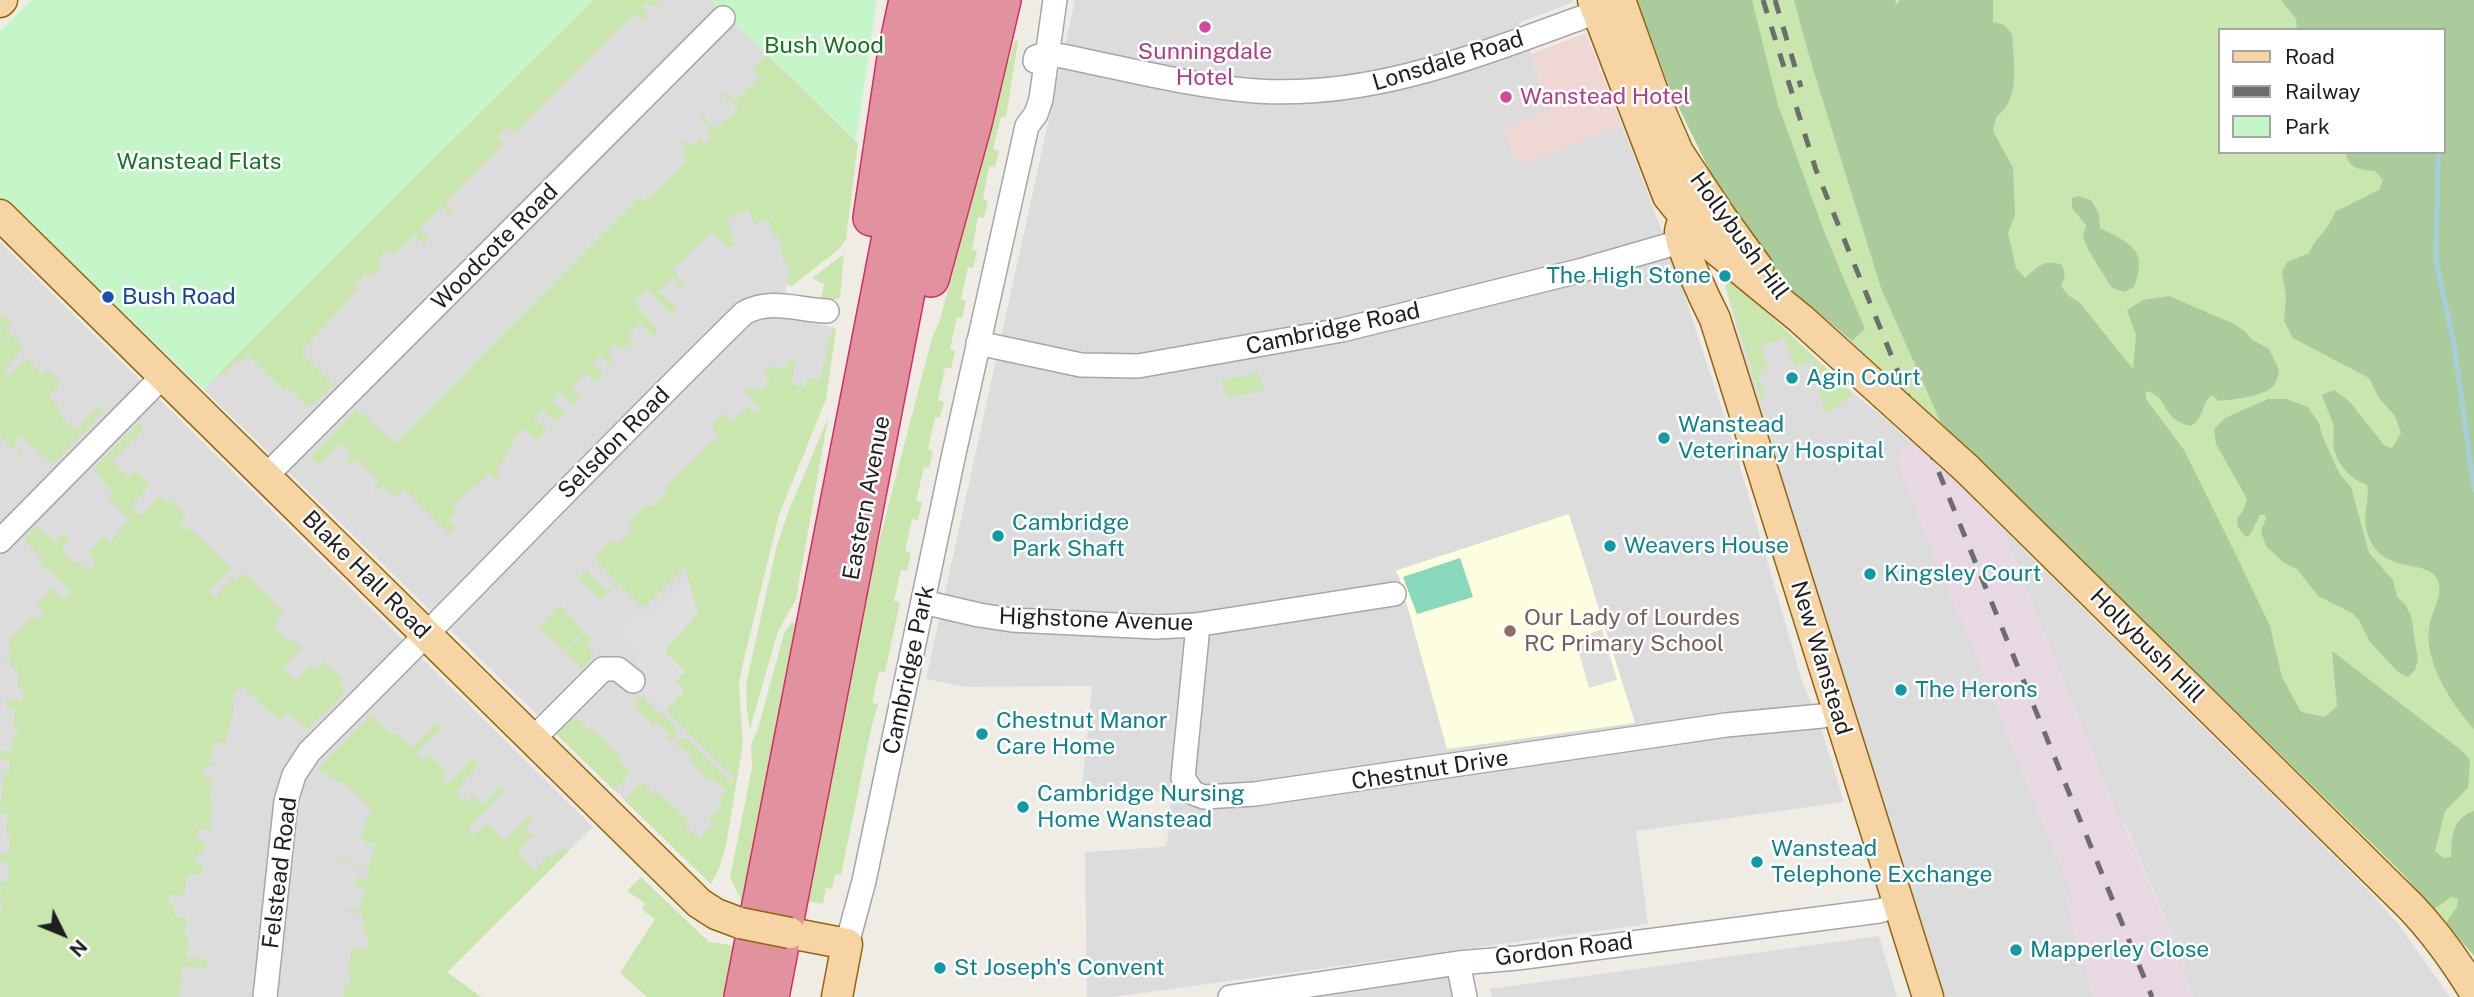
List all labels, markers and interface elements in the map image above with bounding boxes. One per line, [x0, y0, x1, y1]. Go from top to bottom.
marker: Sunningdale Hotel [1197, 19, 1213, 35]
street label: Lonsdale Road [1369, 25, 1527, 97]
legend [2218, 28, 2446, 154]
park label: Bush Wood [764, 32, 884, 60]
place label: Sunningdale Hotel [1138, 38, 1272, 92]
text: Road [2285, 44, 2335, 69]
text: Railway [2285, 79, 2361, 104]
place label: Wanstead Hotel [1520, 83, 1690, 111]
marker: Wanstead Hotel [1498, 89, 1514, 105]
text: Park [2285, 114, 2330, 139]
park label: Wanstead Flats [116, 148, 282, 176]
street label: Hollybush Hill [1684, 167, 1794, 305]
street label: Woodcote Road [426, 178, 564, 316]
place label: The High Stone [1546, 262, 1711, 290]
marker: The High Stone [1717, 268, 1733, 284]
place label: Bush Road [122, 283, 236, 311]
marker: Bush Road [100, 289, 116, 305]
street label: Cambridge Road [1243, 297, 1423, 361]
place label: Agin Court [1806, 364, 1921, 392]
marker: Agin Court [1784, 370, 1800, 386]
street label: Selsdon Road [552, 381, 676, 505]
place label: Wanstead Veterinary Hospital [1678, 411, 1885, 465]
street label: Eastern Avenue [838, 414, 896, 582]
marker: Wanstead Veterinary Hospital [1656, 430, 1672, 446]
street label: Blake Hall Road [296, 505, 436, 645]
place label: Cambridge Park Shaft [1012, 509, 1129, 563]
marker: Cambridge Park Shaft [990, 528, 1006, 544]
place label: Weavers House [1624, 532, 1789, 560]
marker: Weavers House [1602, 538, 1618, 554]
place label: Kingsley Court [1884, 560, 2041, 588]
marker: Kingsley Court [1862, 566, 1878, 582]
street label: New Wanstead [1784, 578, 1858, 738]
street label: Cambridge Park [878, 583, 940, 757]
street label: Hollybush Hill [2084, 583, 2210, 709]
street label: Highstone Avenue [998, 603, 1194, 637]
place label: Our Lady of Lourdes RC Primary School [1524, 604, 1740, 658]
marker: Our Lady of Lourdes RC Primary School [1502, 623, 1518, 639]
place label: The Herons [1915, 676, 2038, 704]
marker: The Herons [1893, 682, 1909, 698]
place label: Chestnut Manor Care Home [996, 707, 1168, 761]
marker: Chestnut Manor Care Home [974, 726, 990, 742]
street label: Chestnut Drive [1350, 744, 1510, 796]
place label: Cambridge Nursing Home Wanstead [1037, 780, 1245, 834]
street label: Felstead Road [257, 796, 303, 950]
marker: Cambridge Nursing Home Wanstead [1015, 799, 1031, 815]
place label: Wanstead Telephone Exchange [1771, 835, 1992, 889]
marker: Wanstead Telephone Exchange [1749, 854, 1765, 870]
north arrow [28, 899, 98, 969]
street label: Gordon Road [1493, 928, 1635, 972]
text: N [65, 935, 91, 961]
place label: Mapperley Close [2030, 936, 2209, 964]
marker: Mapperley Close [2008, 942, 2024, 958]
place label: St Joseph's Convent [954, 954, 1165, 982]
marker: St Joseph's Convent [932, 960, 948, 976]

